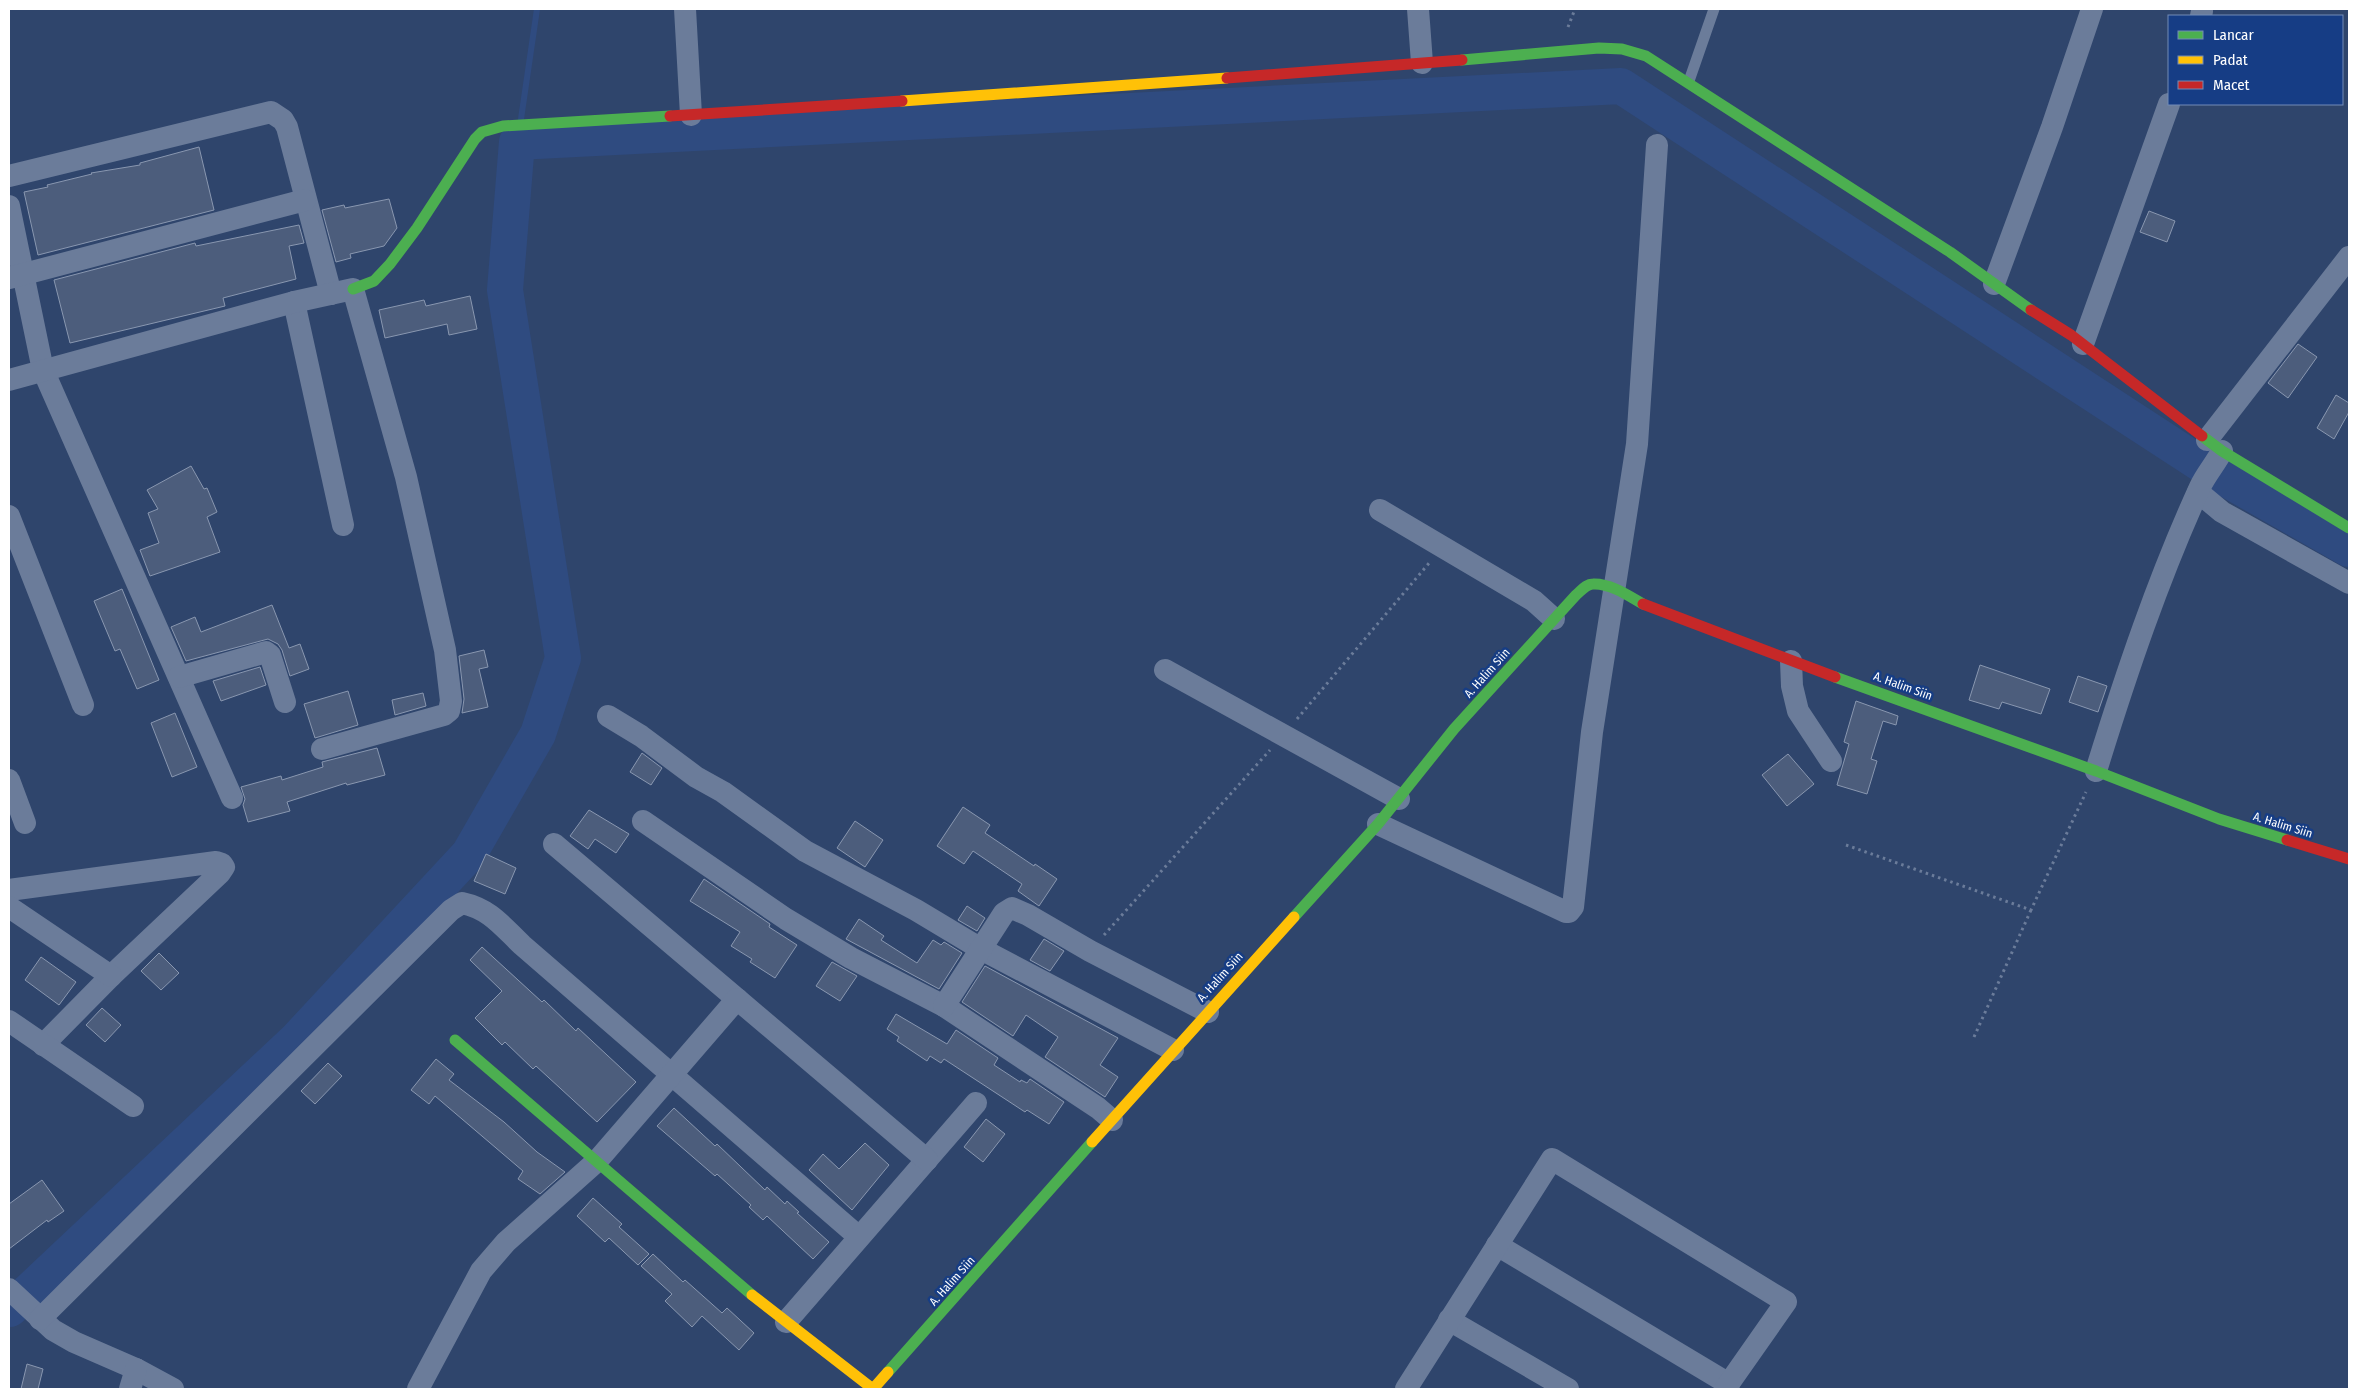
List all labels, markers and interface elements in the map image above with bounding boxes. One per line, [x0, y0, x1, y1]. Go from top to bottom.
legend [2168, 15, 2343, 105]
text: Lancar [2213, 26, 2254, 44]
text: Padat [2213, 51, 2248, 69]
text: Macet [2213, 76, 2250, 94]
street label: A. Halim Siin [1461, 646, 1513, 700]
street label: A. Halim Siin [1872, 669, 1934, 703]
street label: A. Halim Siin [2252, 809, 2314, 841]
street label: A. Halim Siin [1194, 950, 1246, 1004]
street label: A. Halim Siin [926, 1254, 978, 1308]

